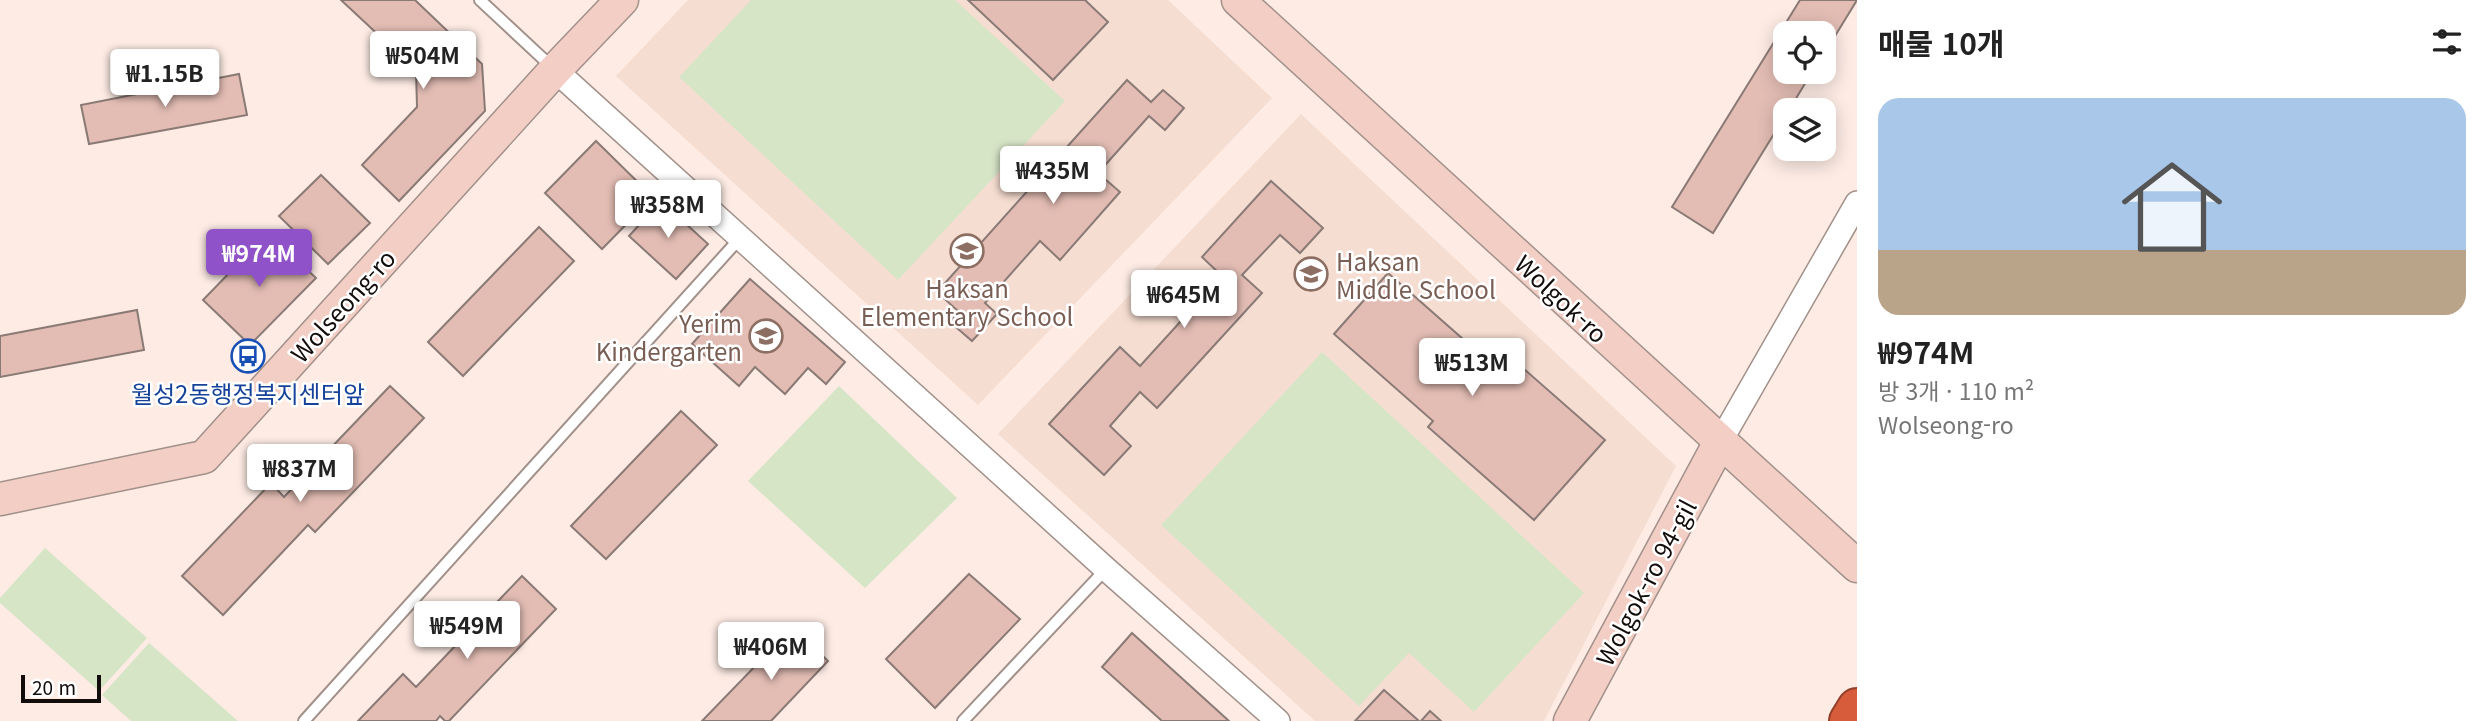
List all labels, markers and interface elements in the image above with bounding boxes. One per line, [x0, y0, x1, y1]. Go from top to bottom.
text: 매물 10개 [1878, 20, 2005, 64]
map controls [1773, 21, 1836, 161]
button: locate [1773, 21, 1836, 84]
icon: filters [2428, 23, 2466, 61]
pin: ₩504M [374, 32, 472, 91]
text: ₩504M [386, 37, 460, 71]
pin: ₩1.15B [108, 50, 222, 109]
text: ₩1.15B [126, 55, 204, 89]
button: layers [1773, 98, 1836, 161]
icon: home [2109, 144, 2235, 270]
pin: ₩435M [1004, 146, 1102, 206]
text: ₩435M [1016, 152, 1090, 186]
pin: ₩358M [619, 180, 717, 240]
text: ₩358M [631, 186, 705, 220]
pin: ₩974M [210, 230, 308, 289]
school or university icon: Haksan Elementary School [948, 232, 986, 270]
text: ₩974M [222, 235, 296, 269]
street label: Wolseong-ro [282, 241, 402, 369]
place label: Haksan Middle School [1336, 243, 1496, 306]
street label: Wolgok-ro [1508, 246, 1616, 350]
school or university icon: Haksan Middle School [1292, 255, 1330, 293]
place label: Haksan Elementary School [861, 270, 1073, 333]
pin: ₩645M [1135, 270, 1233, 330]
text: ₩645M [1147, 276, 1221, 310]
place label: Yerim Kindergarten [596, 305, 742, 368]
school or university icon: Yerim Kindergarten [747, 317, 785, 355]
text: ₩974M [1878, 329, 1974, 373]
bus stop icon: 월성2동행정복지센터앞 [229, 337, 267, 375]
pin: ₩513M [1423, 338, 1521, 398]
text: ₩513M [1435, 344, 1509, 378]
text: 방 3개 · 110 m² [1878, 373, 2034, 407]
place label: 월성2동행정복지센터앞 [131, 375, 365, 410]
text: Wolseong-ro [1878, 407, 2014, 441]
pin: ₩837M [251, 444, 349, 504]
text: ₩837M [263, 450, 337, 484]
street label: Wolgok-ro 94-gil [1586, 493, 1704, 671]
pin: ₩549M [418, 602, 516, 661]
text: ₩549M [430, 607, 504, 641]
pin: ₩406M [722, 622, 820, 682]
text: ₩406M [734, 628, 808, 662]
scale bar [21, 672, 102, 704]
text: 20 m [32, 673, 76, 700]

